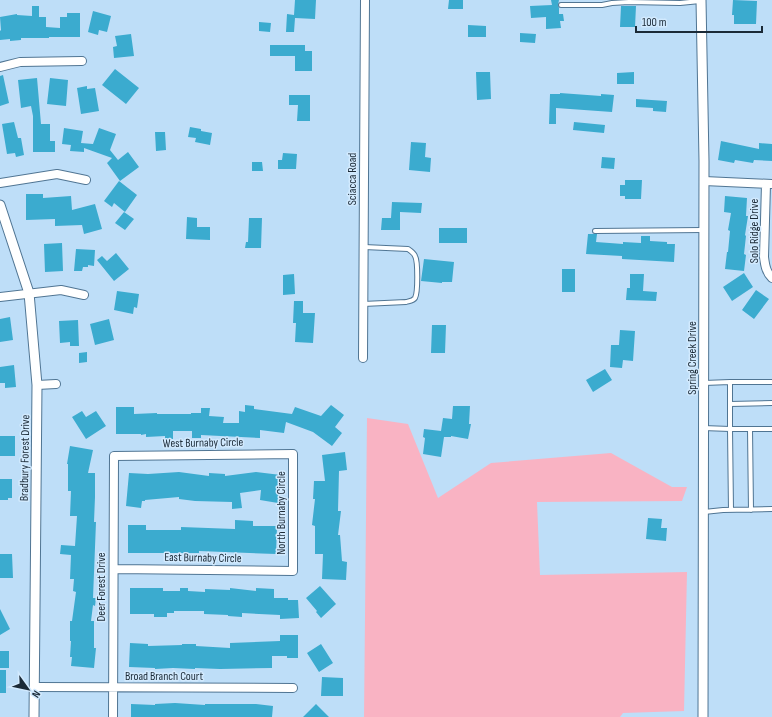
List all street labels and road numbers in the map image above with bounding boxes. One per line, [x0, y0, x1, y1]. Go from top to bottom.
street label: Sciacca Road [345, 153, 360, 205]
street label: Solo Ridge Drive [747, 199, 762, 263]
street label: Spring Creek Drive [685, 321, 700, 395]
street label: Bradbury Forest Drive [17, 414, 33, 501]
street label: West Burnaby Circle [163, 435, 244, 451]
street label: North Burnaby Circle [274, 471, 289, 555]
street label: East Burnaby Circle [164, 550, 242, 566]
street label: Deer Forest Drive [94, 552, 109, 622]
street label: Broad Branch Court [125, 669, 203, 684]

